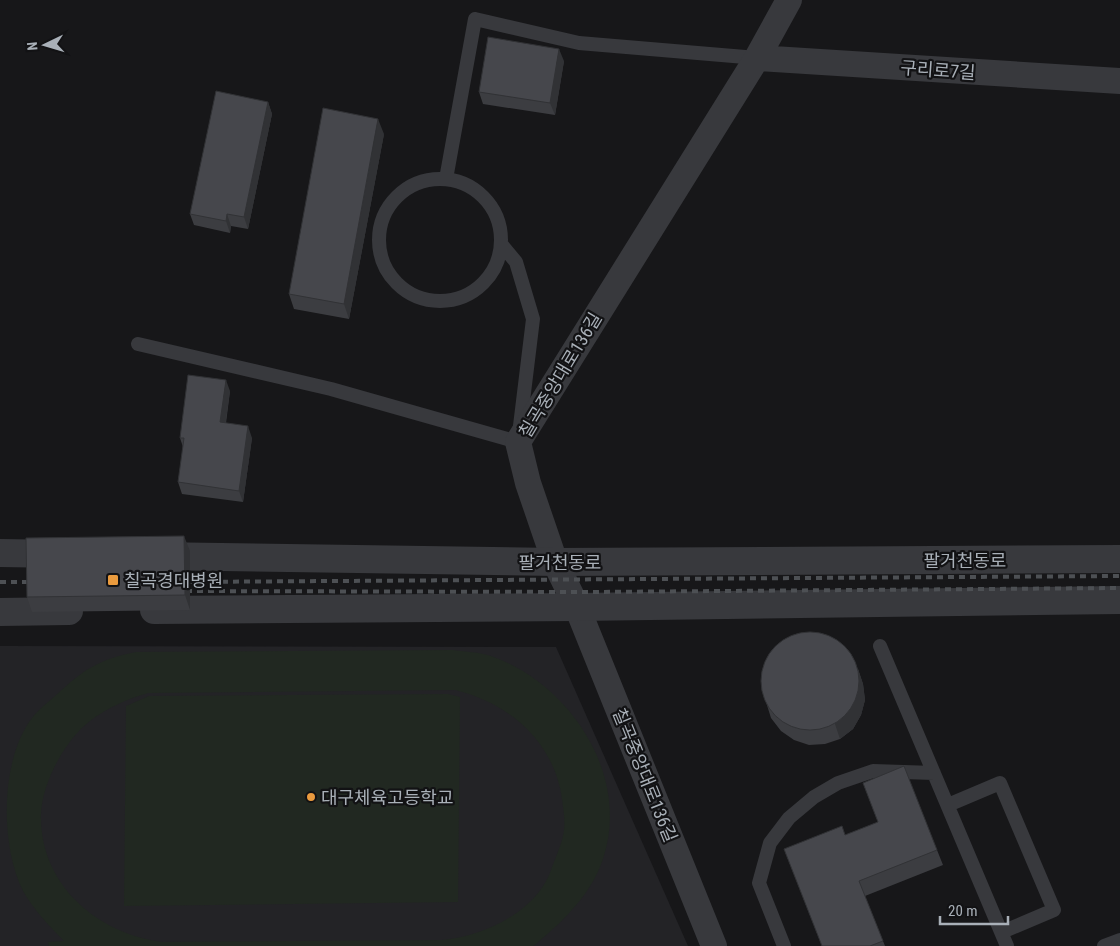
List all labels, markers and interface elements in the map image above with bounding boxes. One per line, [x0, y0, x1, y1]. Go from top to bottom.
north arrow [20, 20, 70, 70]
text: N [24, 41, 40, 51]
street label: 구리로7길 [900, 57, 976, 83]
street label: 칠곡중앙대로136길 [514, 308, 606, 442]
street label: 팔거천동로 [924, 550, 1006, 571]
street label: 팔거천동로 [519, 552, 601, 573]
place label: 칠곡경대병원 [124, 570, 223, 591]
marker: 칠곡경대병원 [106, 573, 120, 587]
street label: 칠곡중앙대로136길 [609, 705, 681, 845]
place label: 대구체육고등학교 [321, 787, 453, 808]
marker: 대구체육고등학교 [305, 791, 317, 803]
scale bar [940, 894, 1008, 926]
text: 20 m [948, 902, 978, 920]

